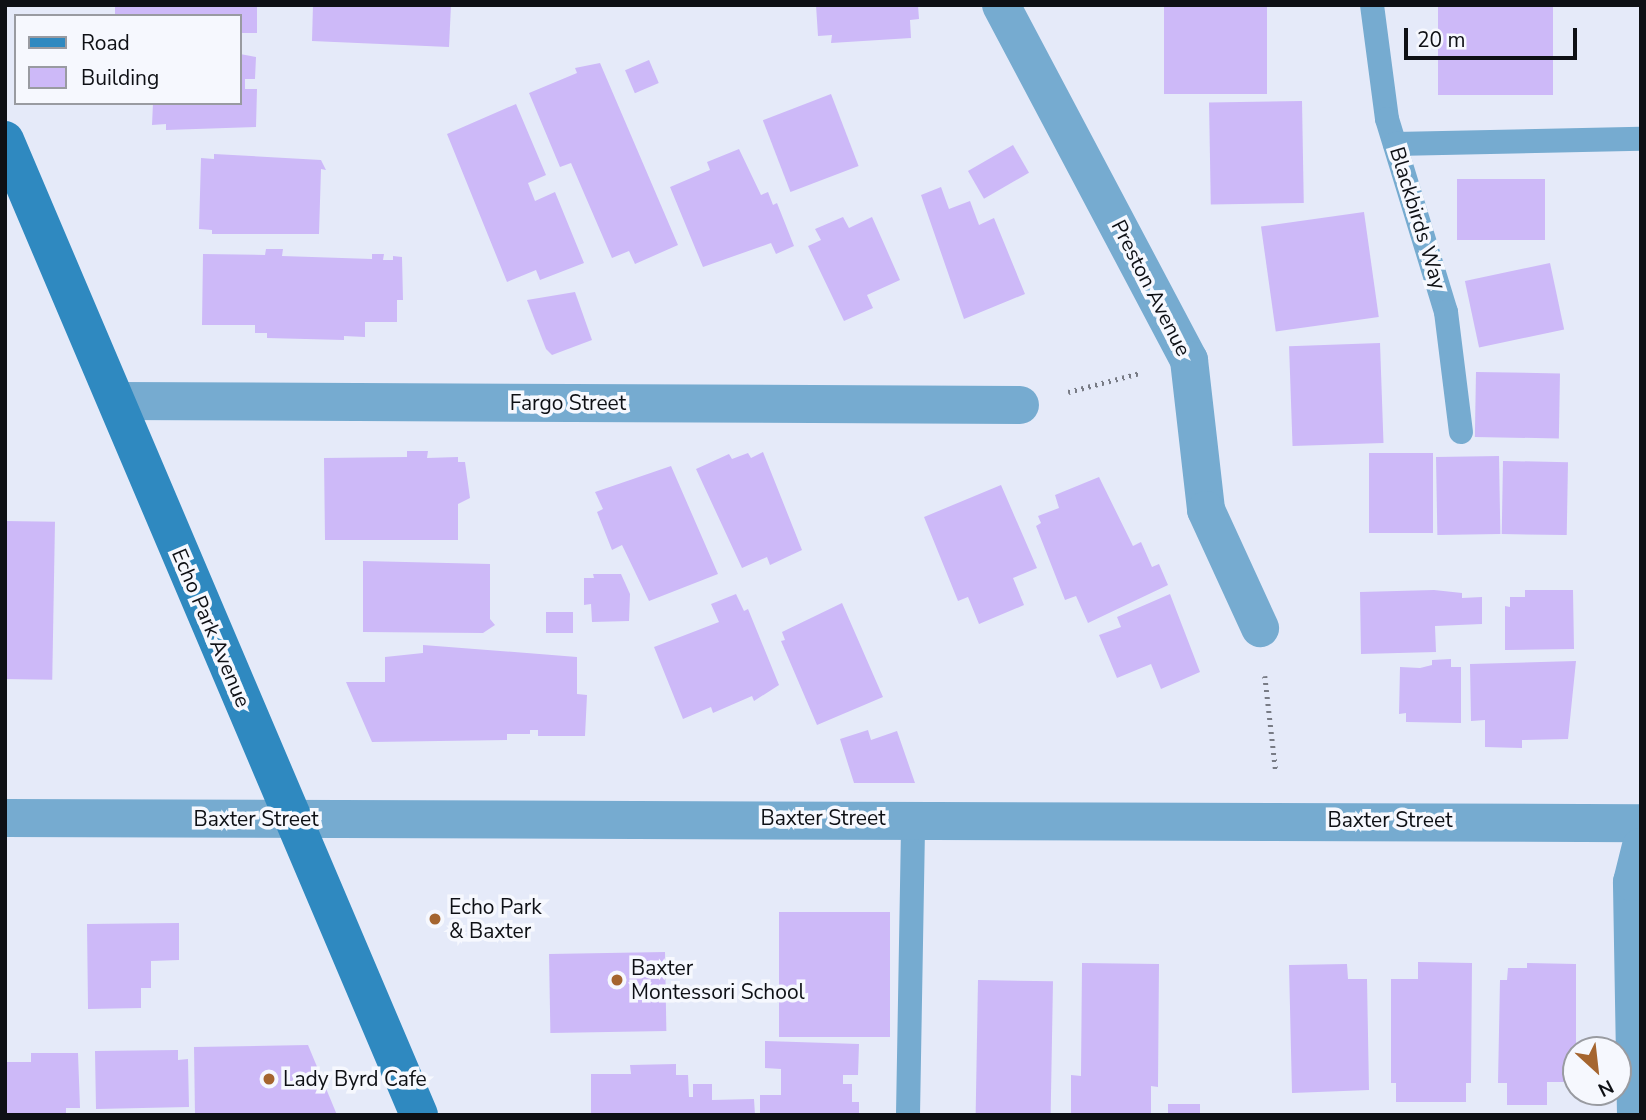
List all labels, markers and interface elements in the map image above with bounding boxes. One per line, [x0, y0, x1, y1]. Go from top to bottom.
legend [14, 14, 242, 105]
scale bar [1408, 14, 1581, 58]
text: 20 m [1417, 26, 1466, 54]
text: Road [81, 29, 130, 57]
text: Building [81, 64, 159, 92]
street label: Blackbirds Way [1384, 144, 1452, 292]
street label: Preston Avenue [1106, 216, 1196, 360]
street label: Fargo Street [510, 390, 626, 416]
street label: Echo Park Avenue [166, 545, 256, 711]
street label: Baxter Street [761, 805, 885, 831]
street label: Baxter Street [194, 806, 318, 832]
street label: Baxter Street [1328, 807, 1452, 833]
place label: Echo Park & Baxter [449, 894, 542, 944]
marker: Echo Park & Baxter [427, 911, 443, 927]
place label: Baxter Montessori School [631, 955, 805, 1005]
marker: Baxter Montessori School [609, 972, 625, 988]
north arrow [1562, 1036, 1632, 1106]
place label: Lady Byrd Cafe [283, 1066, 427, 1092]
marker: Lady Byrd Cafe [261, 1071, 277, 1087]
text: N [1593, 1073, 1618, 1103]

